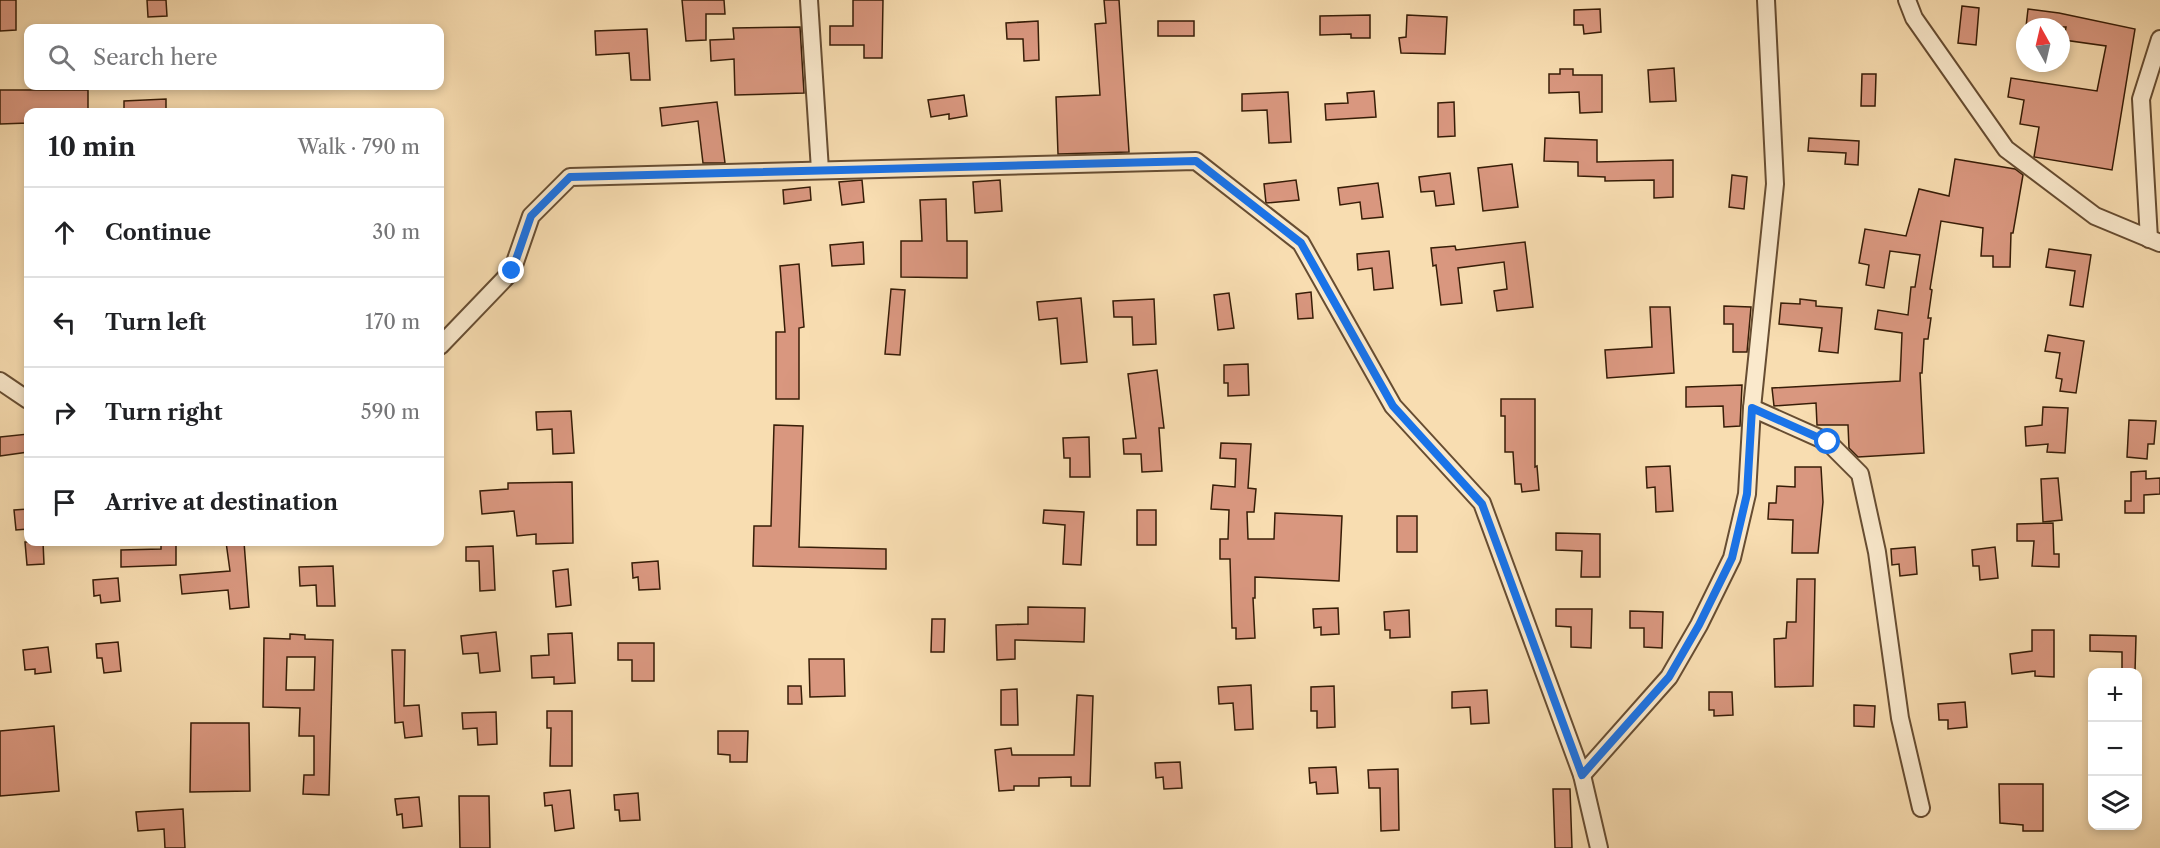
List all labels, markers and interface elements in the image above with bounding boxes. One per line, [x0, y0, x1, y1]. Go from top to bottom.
north arrow [2016, 18, 2070, 72]
search box [24, 24, 444, 90]
icon: search [45, 41, 78, 74]
text: Search here [93, 44, 218, 71]
text: 10 min [48, 131, 136, 163]
text: Walk · 790 m [298, 135, 420, 159]
icon: ahead [48, 216, 81, 249]
text: Continue [105, 219, 211, 246]
text: 30 m [372, 220, 420, 244]
route end [498, 257, 524, 283]
icon: left [48, 306, 81, 339]
text: Turn left [105, 309, 206, 336]
text: 170 m [365, 310, 420, 334]
icon: right [48, 396, 81, 429]
text: Turn right [105, 399, 223, 426]
text: 590 m [361, 400, 420, 424]
route start [1814, 428, 1840, 454]
icon: arrive [48, 486, 81, 519]
text: Arrive at destination [105, 489, 338, 516]
map controls [2088, 668, 2142, 830]
button: + [2088, 668, 2142, 722]
button: − [2088, 722, 2142, 776]
button: layers [2088, 776, 2142, 830]

